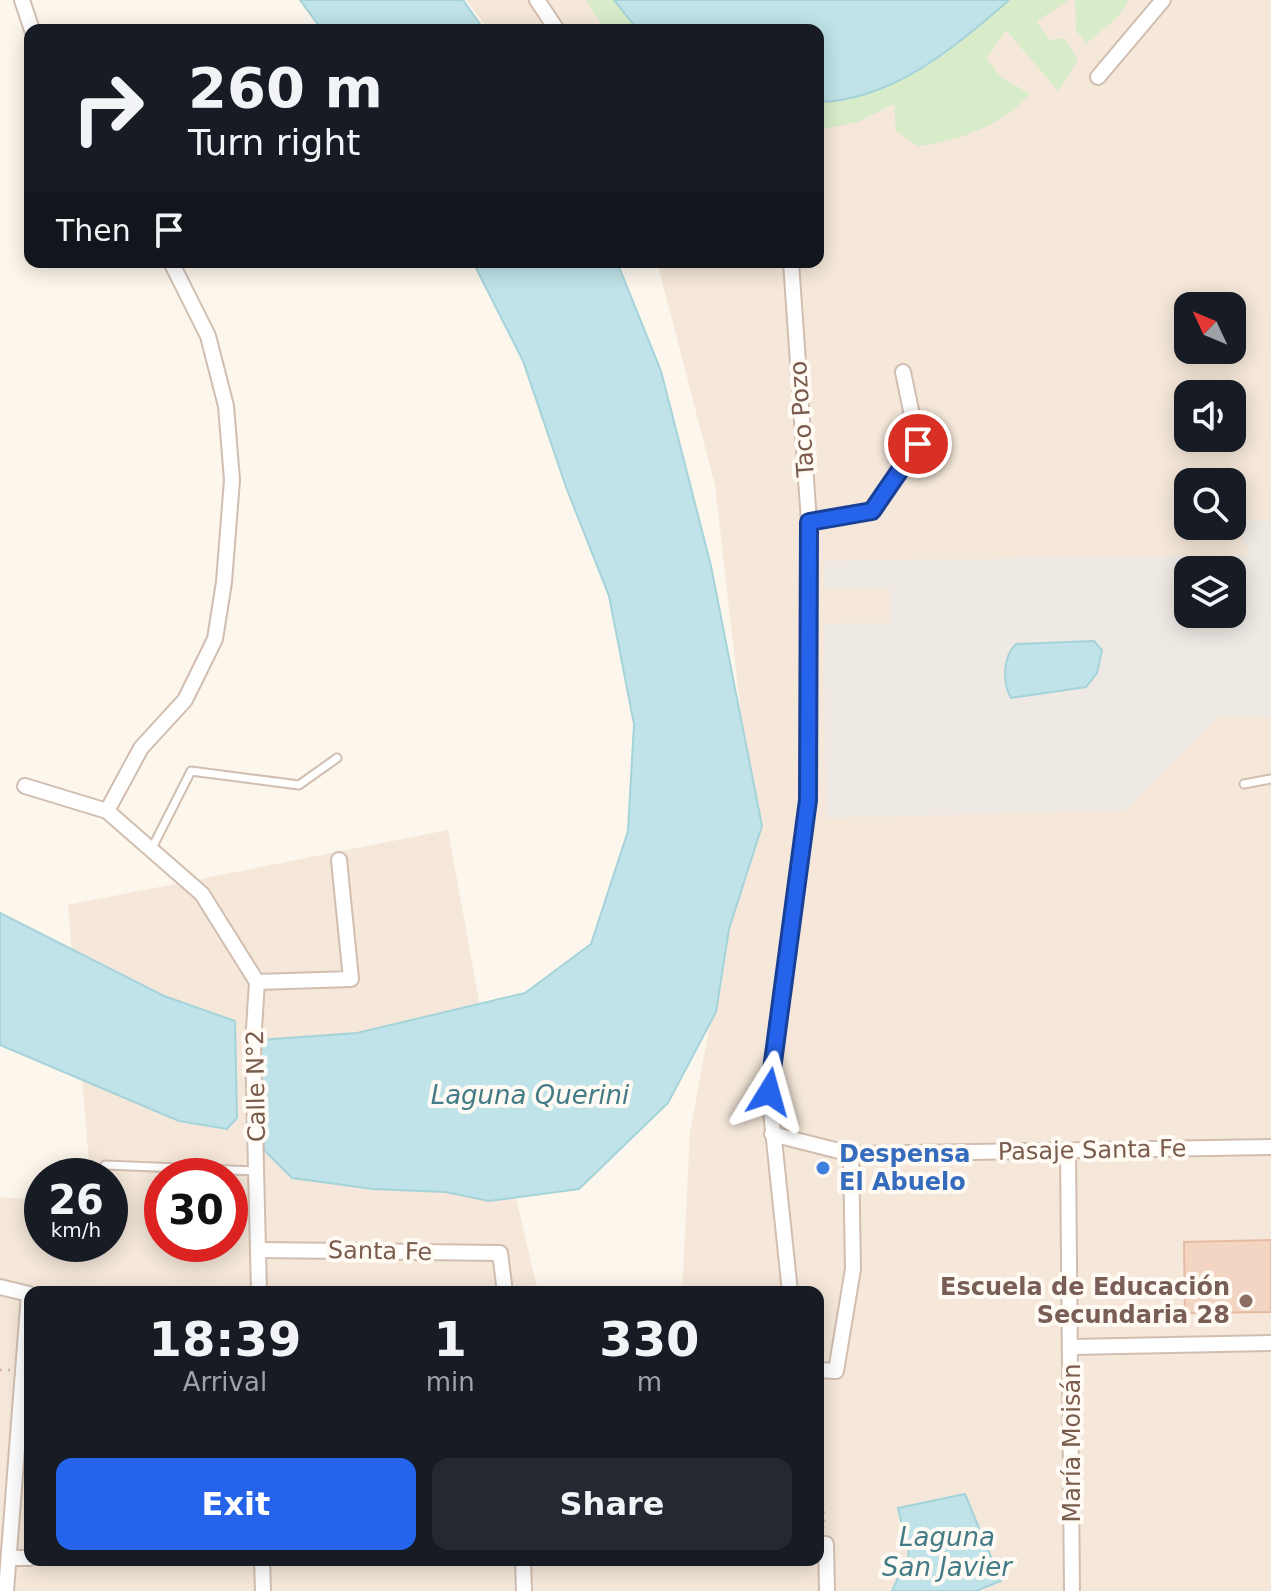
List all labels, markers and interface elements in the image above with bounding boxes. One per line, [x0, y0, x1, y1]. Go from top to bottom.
text: 260 m [188, 55, 383, 120]
icon: right [56, 56, 160, 160]
text: Turn right [188, 122, 360, 163]
icon: arrive [147, 208, 191, 252]
text: Then [56, 213, 131, 248]
north arrow [1174, 292, 1246, 364]
map controls [1174, 292, 1246, 628]
street label: Taco Pozo [784, 360, 820, 479]
button: sound [1174, 380, 1246, 452]
pin [884, 410, 952, 478]
icon: arrive [896, 422, 940, 466]
button: search [1174, 468, 1246, 540]
button: layers [1174, 556, 1246, 628]
street label: Calle N°2 [241, 1030, 271, 1142]
position arrow [727, 1050, 811, 1134]
water label: Laguna Querini [431, 1080, 630, 1110]
street label: Pasaje Santa Fe [998, 1134, 1186, 1166]
place label: Despensa El Abuelo [839, 1140, 971, 1196]
speed limit sign: 30 [144, 1158, 248, 1262]
marker: Despensa El Abuelo [814, 1159, 832, 1177]
text: 26 [48, 1177, 104, 1223]
text: km/h [51, 1218, 101, 1242]
street label: Santa Fe [328, 1236, 432, 1266]
place label: Escuela de Educación Secundaria 28 [940, 1273, 1230, 1329]
marker: Escuela de Educación Secundaria 28 [1237, 1292, 1255, 1310]
text: 18:39 [148, 1311, 301, 1367]
text: 1 [434, 1311, 467, 1367]
text: 330 [599, 1311, 699, 1367]
street label: María Moisán [1058, 1364, 1086, 1522]
text: Arrival [183, 1367, 267, 1397]
text: min [426, 1367, 475, 1397]
text: m [637, 1367, 662, 1397]
button: Exit [56, 1458, 416, 1550]
button: Share [432, 1458, 792, 1550]
water label: Laguna San Javier [882, 1522, 1014, 1582]

